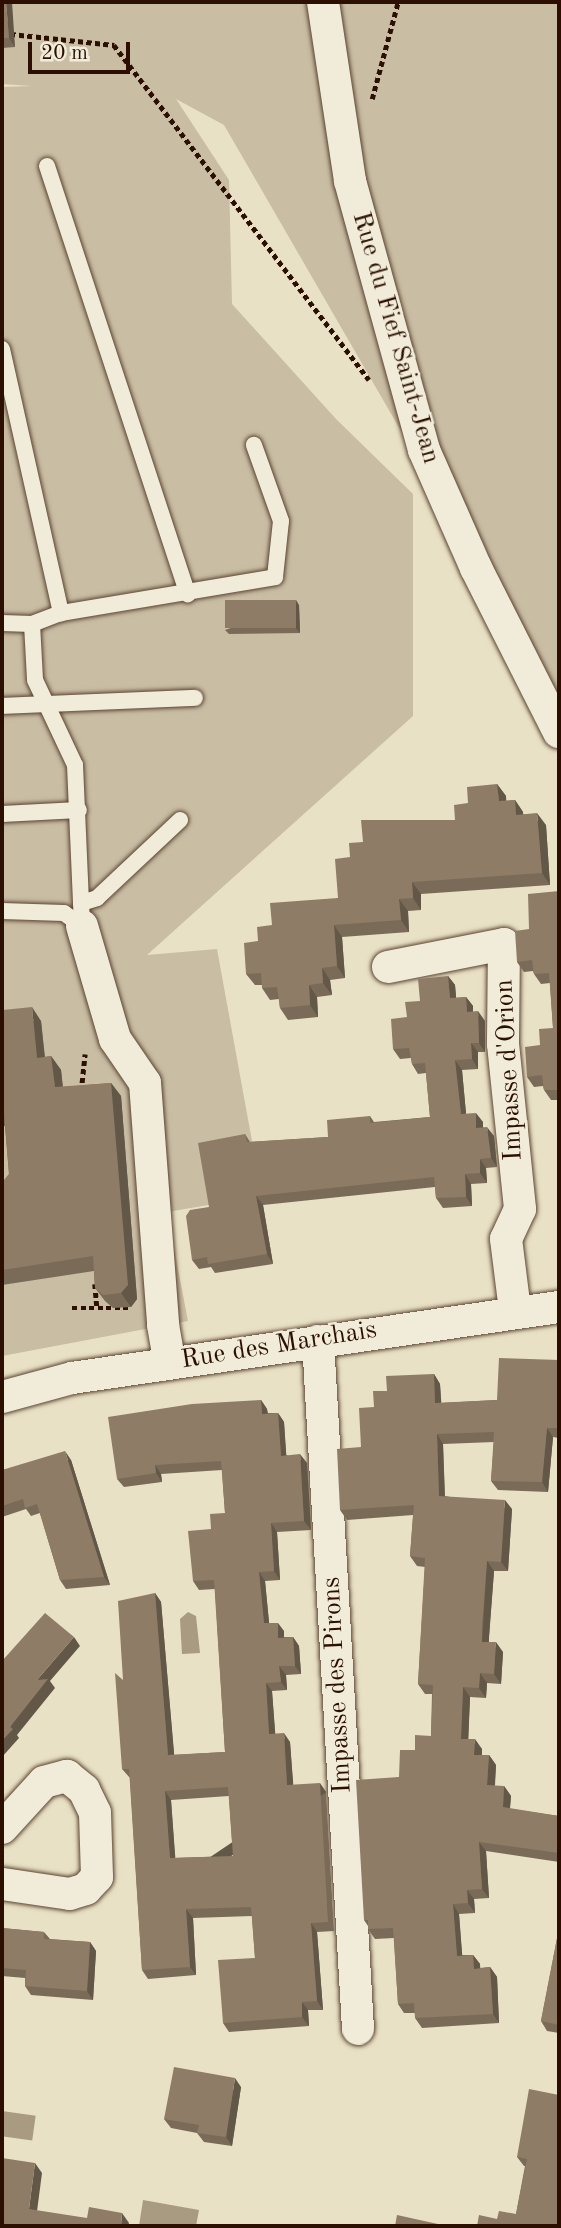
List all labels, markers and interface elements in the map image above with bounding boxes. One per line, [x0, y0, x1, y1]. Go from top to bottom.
scale bar [32, 28, 133, 72]
text: 20 m [41, 43, 88, 64]
street label: Rue du Fief Saint-Jean [344, 208, 446, 468]
street label: Impasse d'Orion [490, 978, 530, 1162]
street label: Rue des Marchais [179, 1315, 379, 1377]
street label: Impasse des Pirons [317, 1576, 359, 1794]

